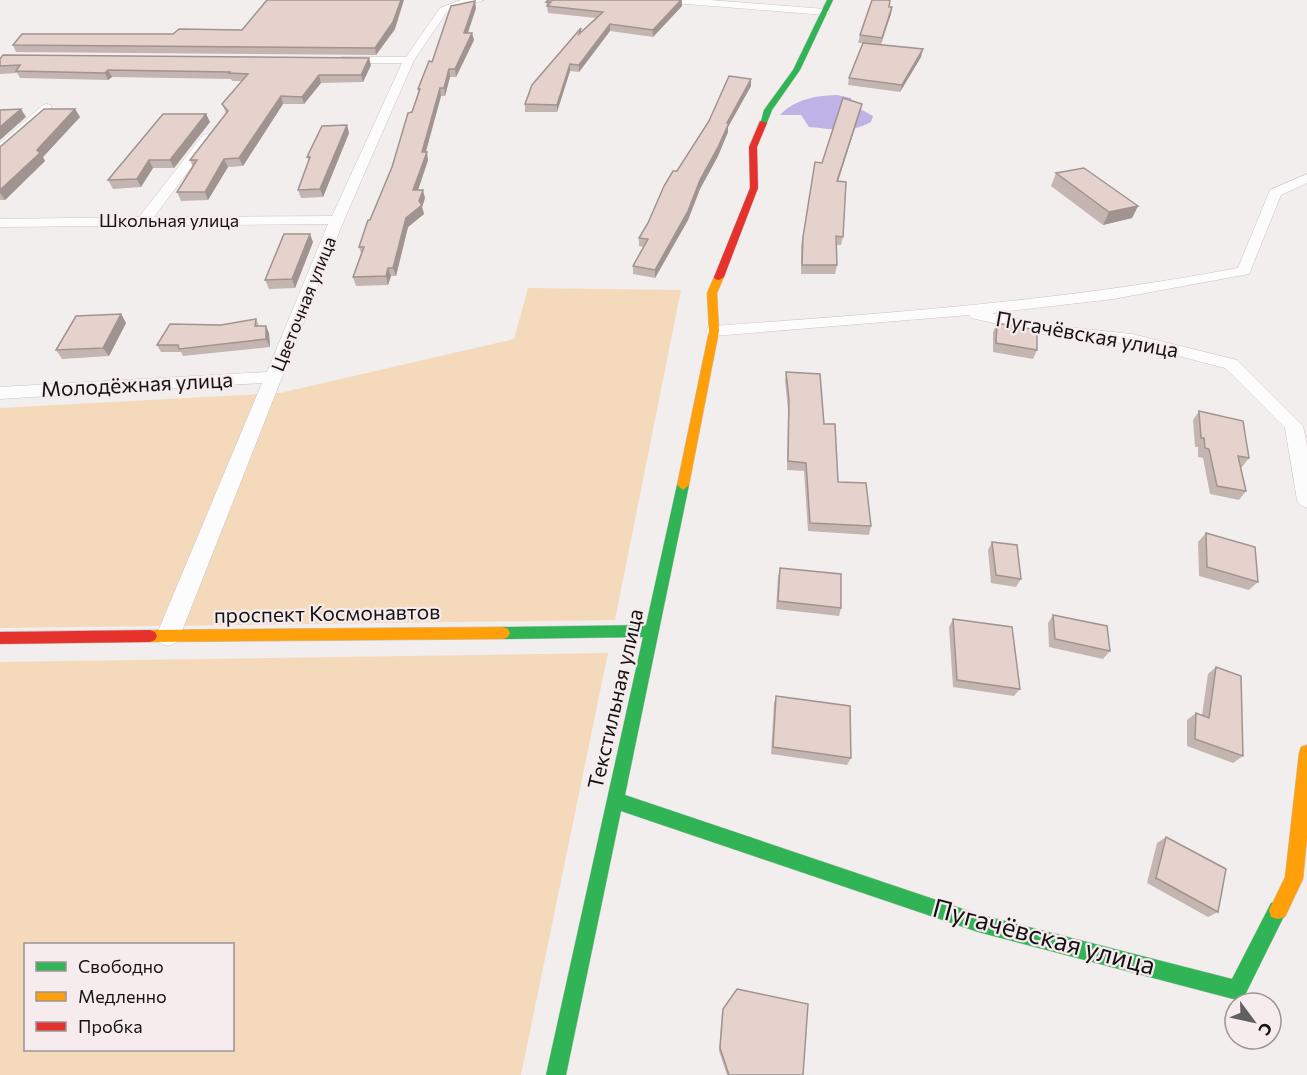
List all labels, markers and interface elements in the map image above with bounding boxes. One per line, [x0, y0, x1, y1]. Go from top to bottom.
street label: Школьная улица [99, 209, 239, 231]
street label: Цветочная улица [266, 233, 340, 374]
street label: Пугачёвская улица [994, 305, 1181, 362]
street label: Молодёжная улица [40, 366, 234, 401]
street label: проспект Космонавтов [214, 598, 440, 627]
street label: Текстильная улица [582, 606, 647, 791]
street label: Пугачёвская улица [930, 891, 1159, 980]
legend [24, 943, 234, 1051]
text: Свободно [78, 955, 164, 977]
text: Медленно [78, 985, 167, 1007]
north arrow [1223, 991, 1283, 1051]
text: Пробка [78, 1015, 143, 1037]
text: С [1255, 1020, 1277, 1039]

